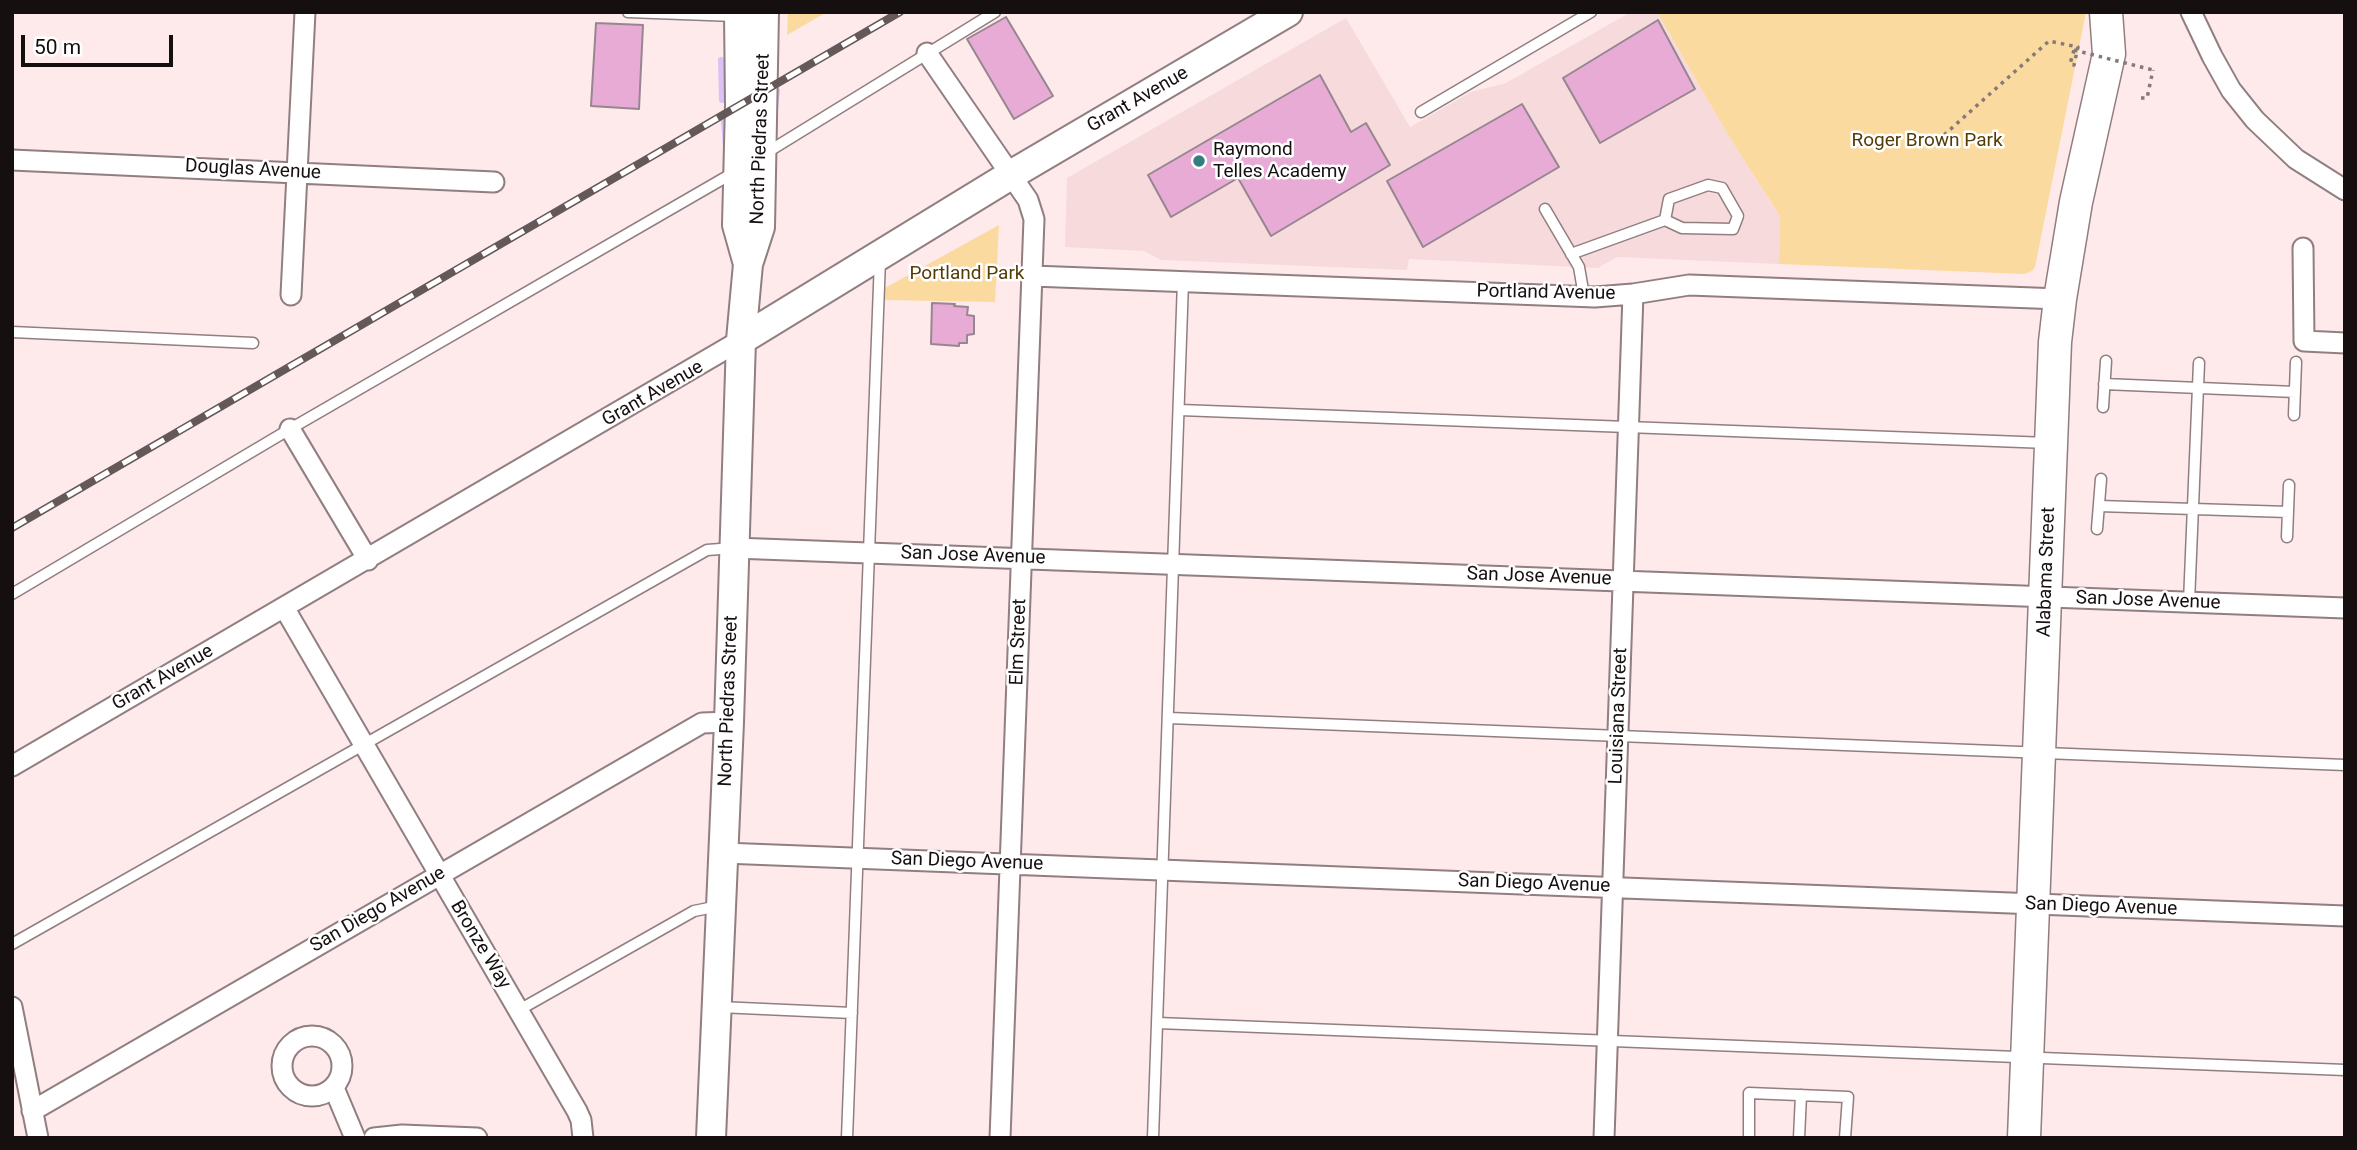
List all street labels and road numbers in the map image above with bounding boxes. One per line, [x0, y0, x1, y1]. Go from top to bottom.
street label: North Piedras Street [747, 53, 775, 225]
street label: Grant Avenue [1083, 62, 1193, 138]
street label: Douglas Avenue [184, 155, 322, 185]
street label: Portland Avenue [1476, 280, 1616, 306]
street label: Grant Avenue [598, 356, 708, 432]
street label: Alabama Street [2033, 507, 2061, 637]
street label: San Jose Avenue [900, 542, 1046, 570]
street label: San Jose Avenue [1466, 563, 1612, 591]
street label: San Jose Avenue [2075, 587, 2221, 615]
street label: Elm Street [1006, 598, 1032, 686]
street label: North Piedras Street [715, 615, 743, 787]
street label: Grant Avenue [108, 640, 218, 716]
street label: Louisiana Street [1605, 647, 1633, 785]
street label: San Diego Avenue [890, 848, 1044, 876]
street label: San Diego Avenue [306, 862, 450, 958]
street label: San Diego Avenue [1457, 870, 1611, 898]
street label: San Diego Avenue [2024, 893, 2178, 921]
street label: Bronze Way [445, 897, 515, 993]

